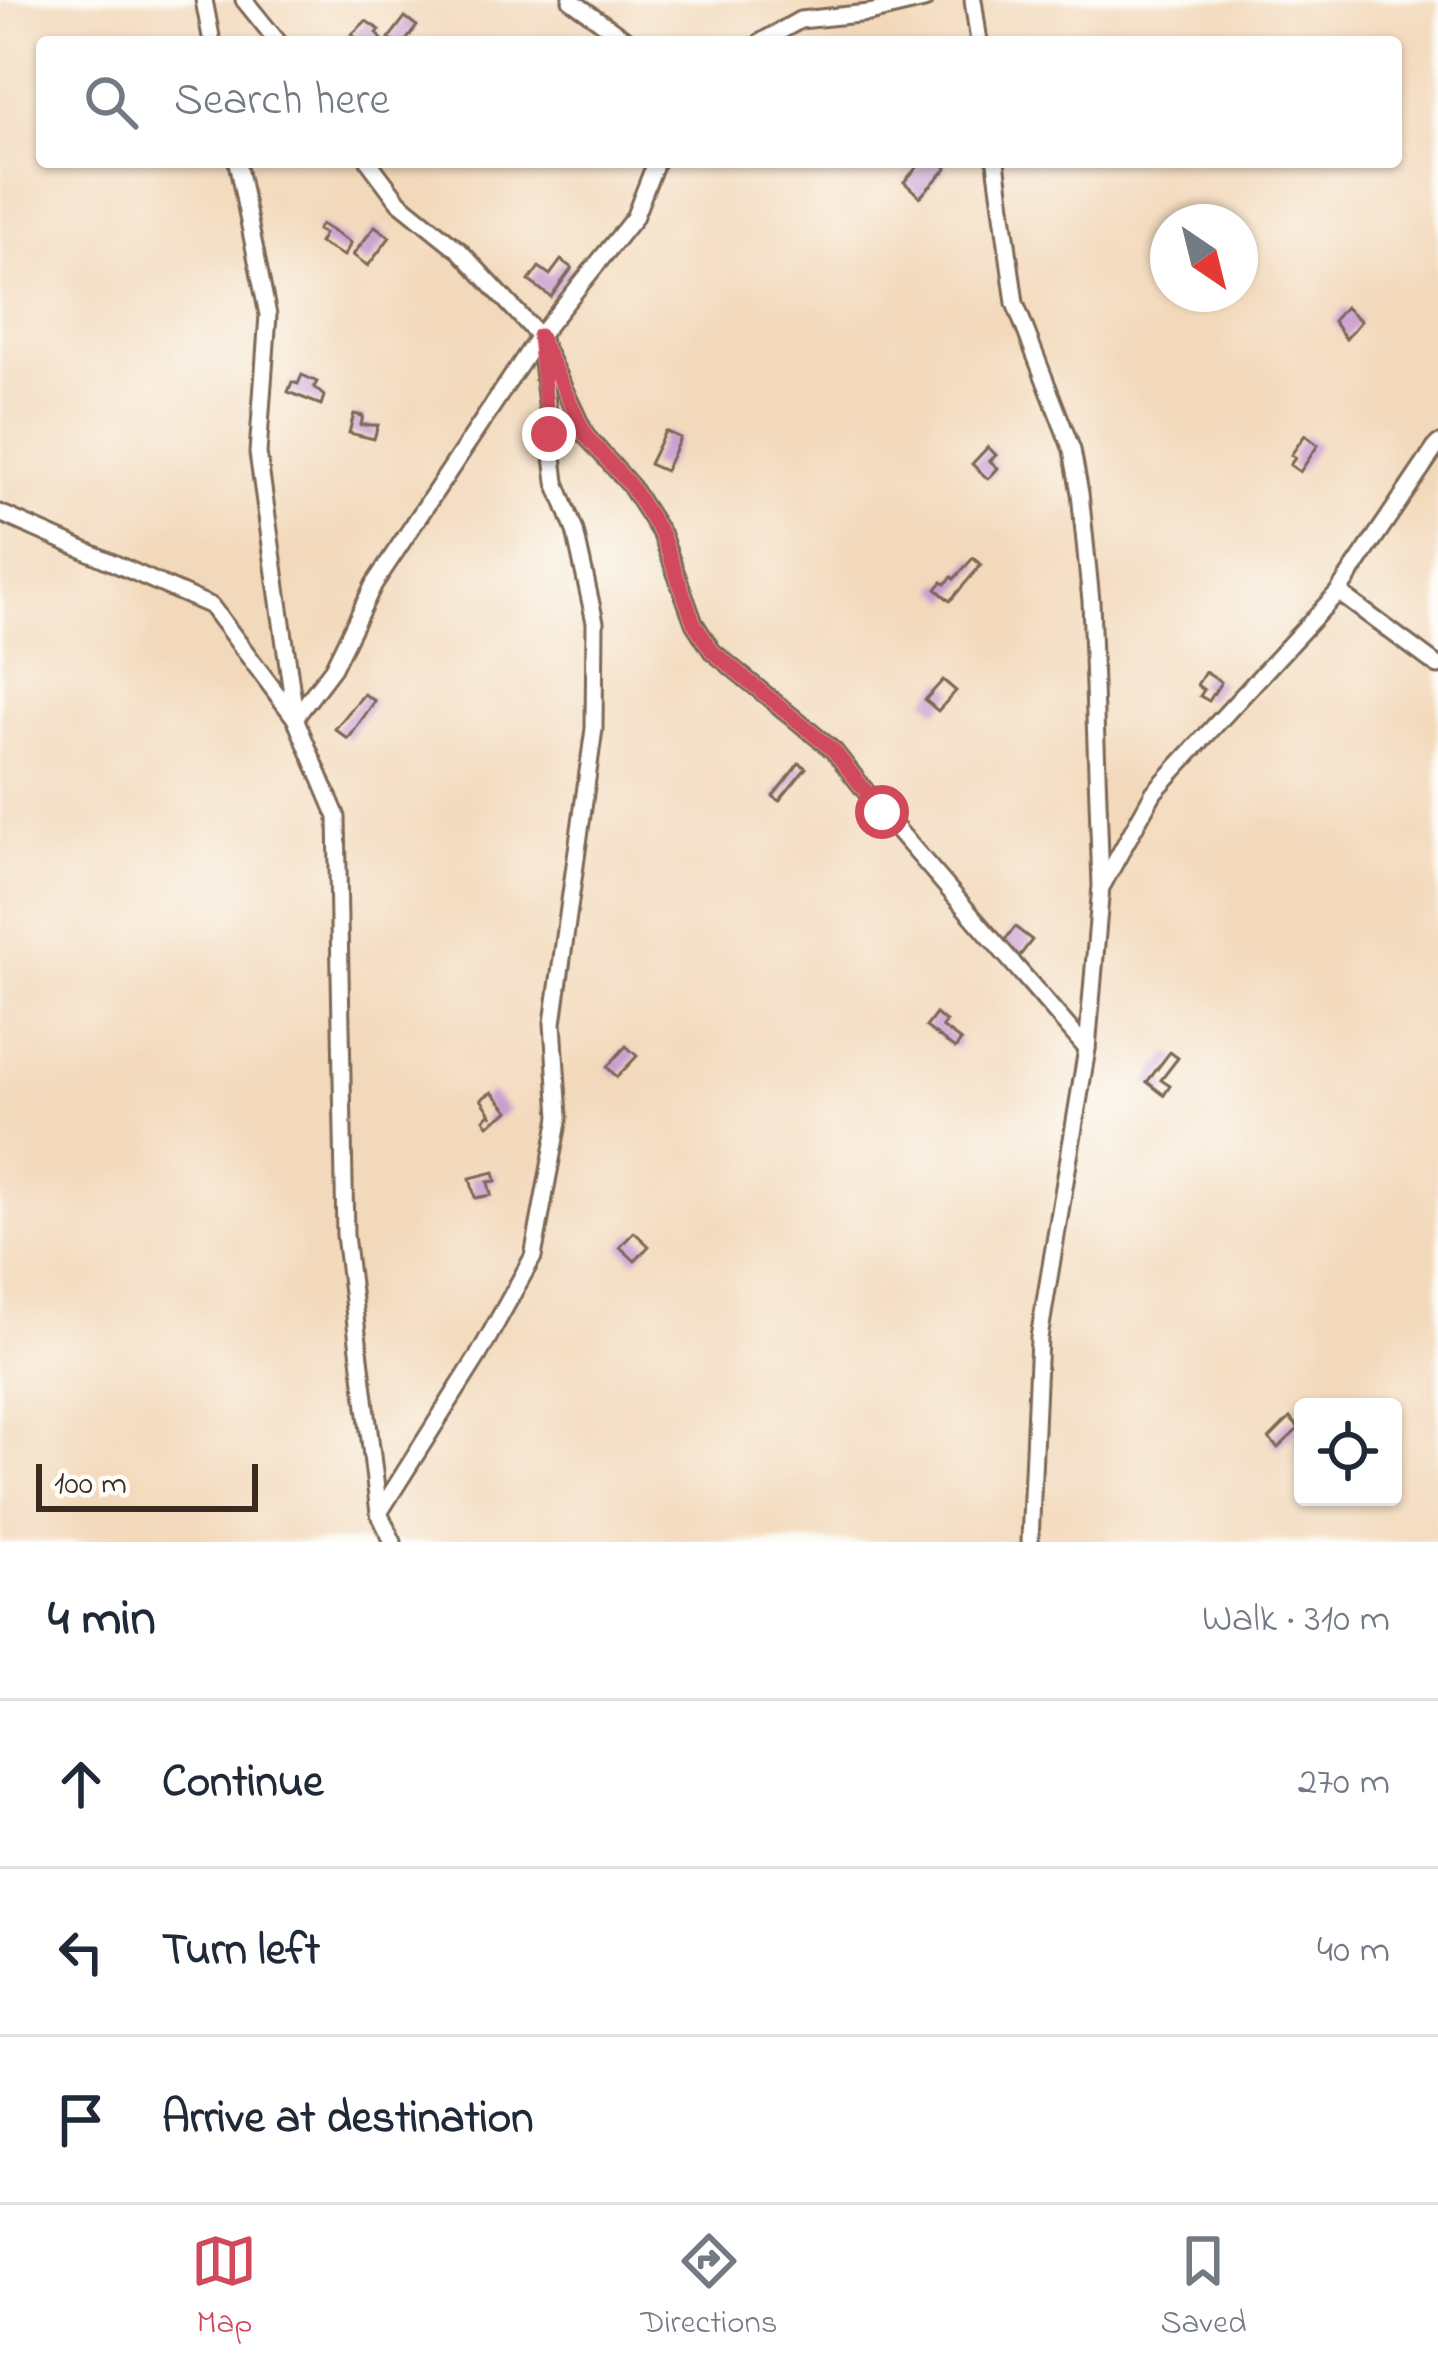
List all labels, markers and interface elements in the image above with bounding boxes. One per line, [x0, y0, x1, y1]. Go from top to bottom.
search box [36, 36, 1402, 168]
icon: search [78, 69, 144, 135]
text: Search here [174, 69, 390, 135]
north arrow [1150, 204, 1258, 312]
route end [522, 407, 576, 461]
route start [855, 785, 909, 839]
map controls [1294, 1398, 1402, 1506]
button: locate [1294, 1398, 1402, 1506]
scale bar [36, 1458, 258, 1511]
text: 100 m [54, 1461, 127, 1509]
text: 4 min [48, 1583, 156, 1658]
text: Walk · 310 m [1202, 1592, 1390, 1649]
icon: ahead [48, 1751, 114, 1817]
text: Continue [162, 1751, 323, 1817]
text: 270 m [1298, 1755, 1390, 1812]
icon: left [48, 1919, 114, 1985]
text: Turn left [162, 1919, 320, 1985]
text: 40 m [1317, 1923, 1390, 1980]
icon: arrive [48, 2087, 114, 2153]
text: Arrive at destination [162, 2087, 533, 2153]
tab: Map [191, 2228, 257, 2348]
tab: Directions [640, 2228, 778, 2348]
tab: Saved [1160, 2228, 1247, 2348]

